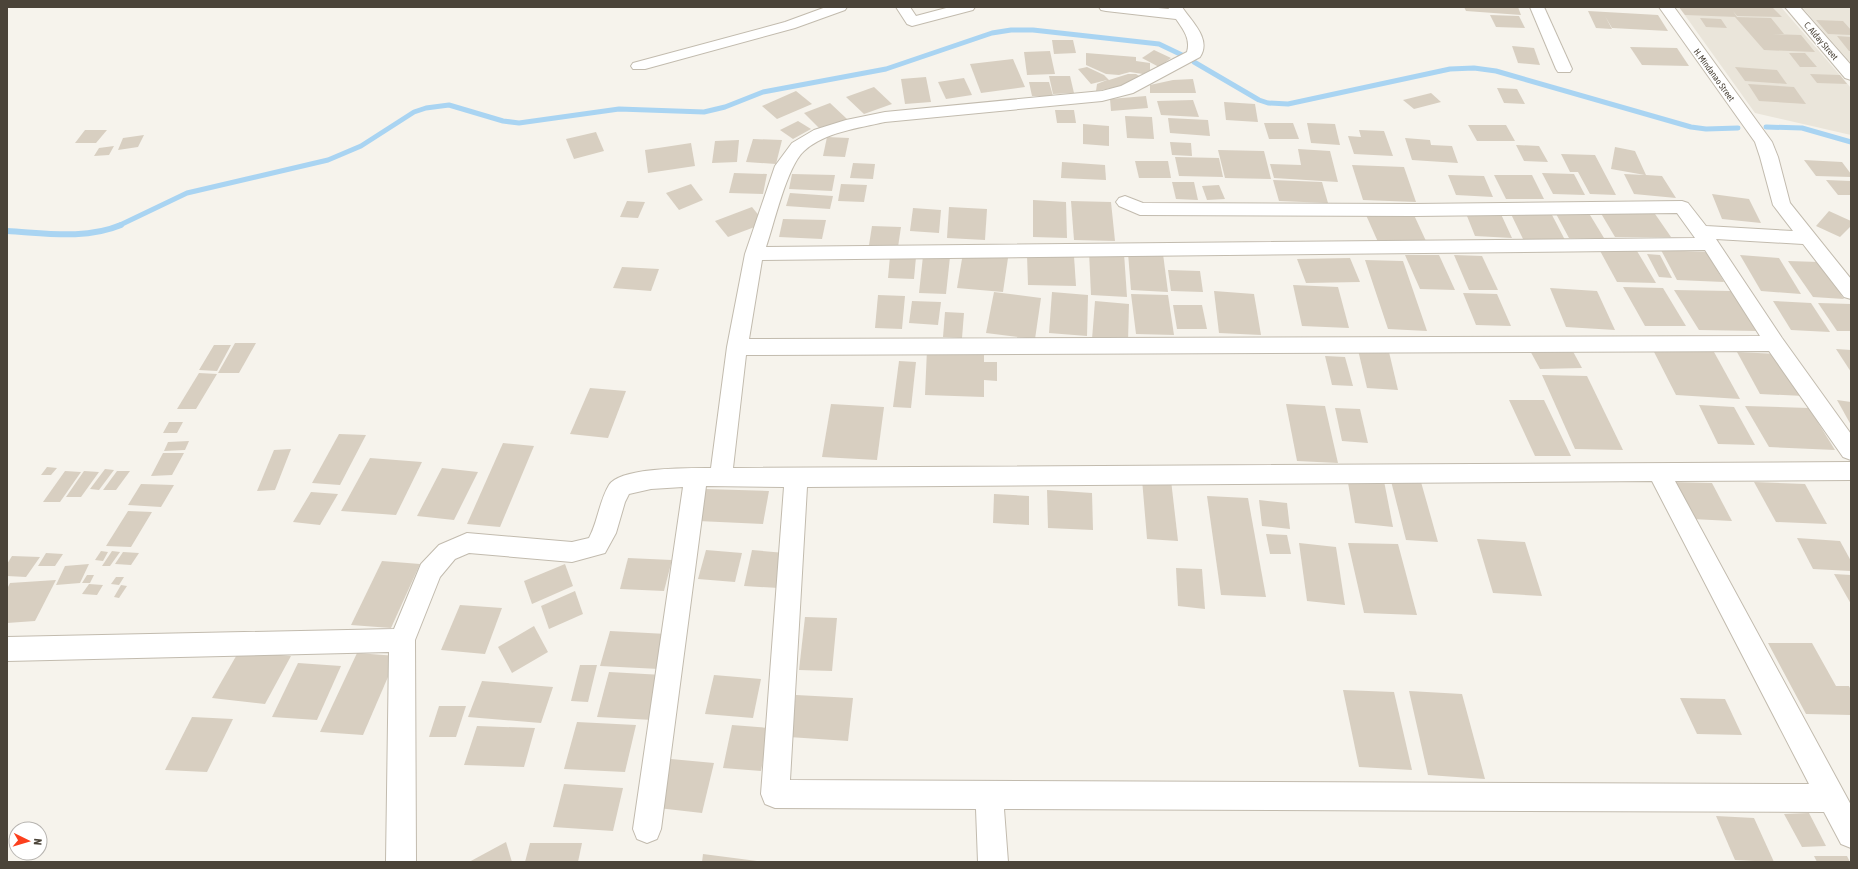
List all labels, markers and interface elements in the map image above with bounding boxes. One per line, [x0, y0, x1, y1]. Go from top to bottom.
street label: C. Alday Street [1802, 20, 1840, 62]
street label: H. Mindanao Street [1692, 47, 1737, 104]
north arrow [8, 821, 48, 861]
text: N [32, 838, 44, 846]

